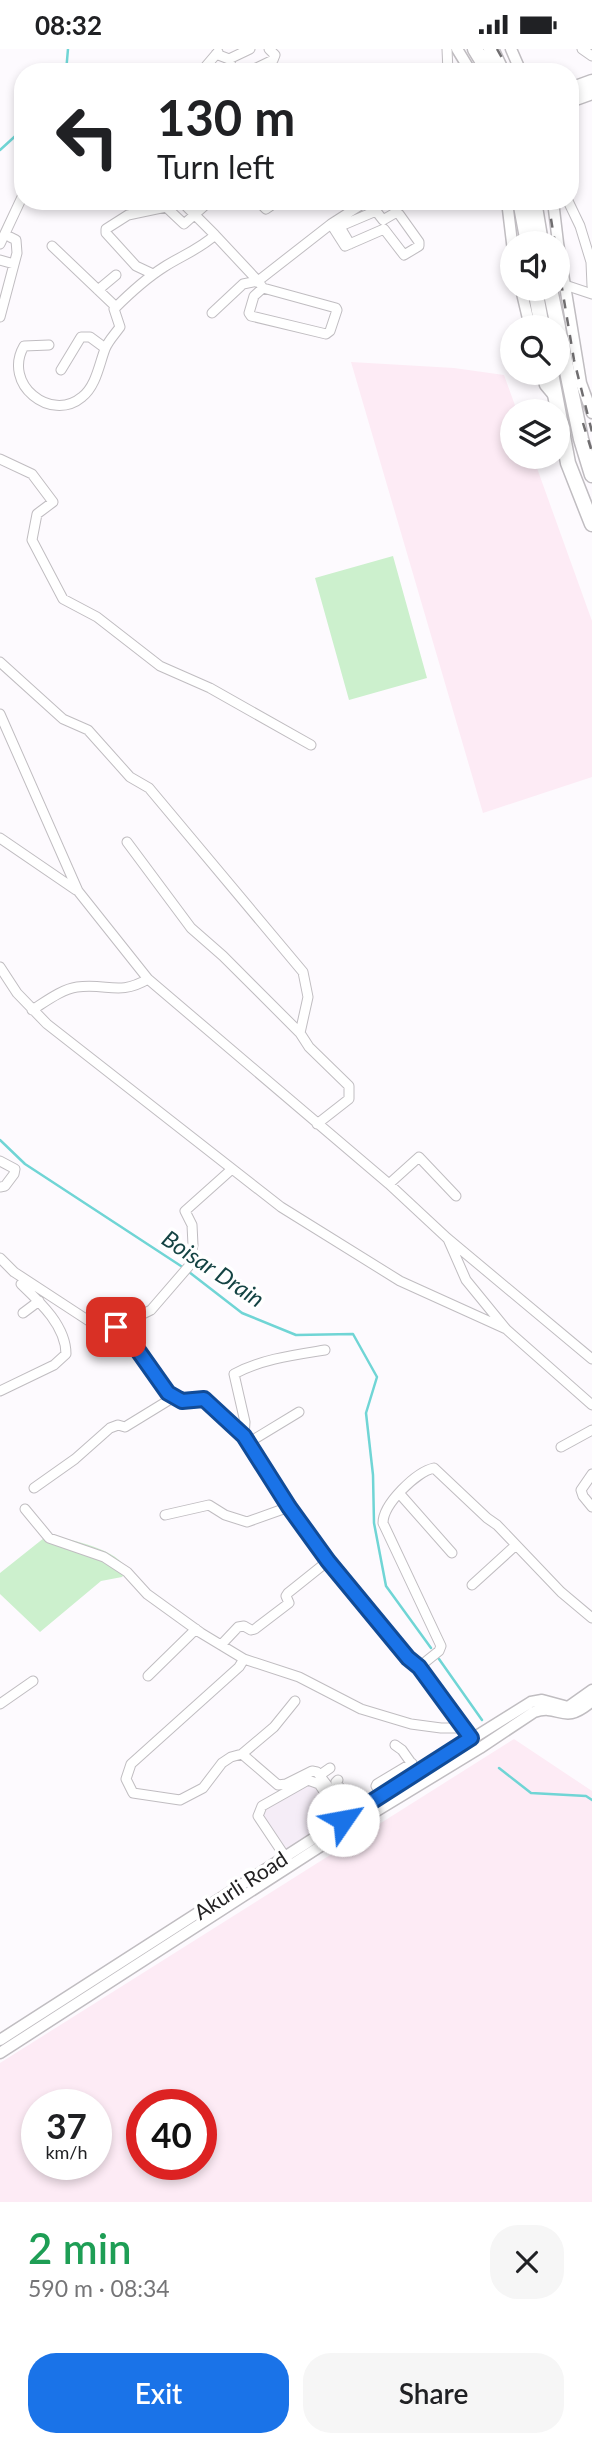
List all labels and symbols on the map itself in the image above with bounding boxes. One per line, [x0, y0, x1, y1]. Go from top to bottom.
water label: Boisar Drain [157, 1224, 270, 1313]
pin [86, 1297, 146, 1357]
position arrow [306, 1783, 380, 1857]
street label: Akurli Road [189, 1845, 292, 1924]
speed limit sign: 40 [126, 2089, 217, 2180]

